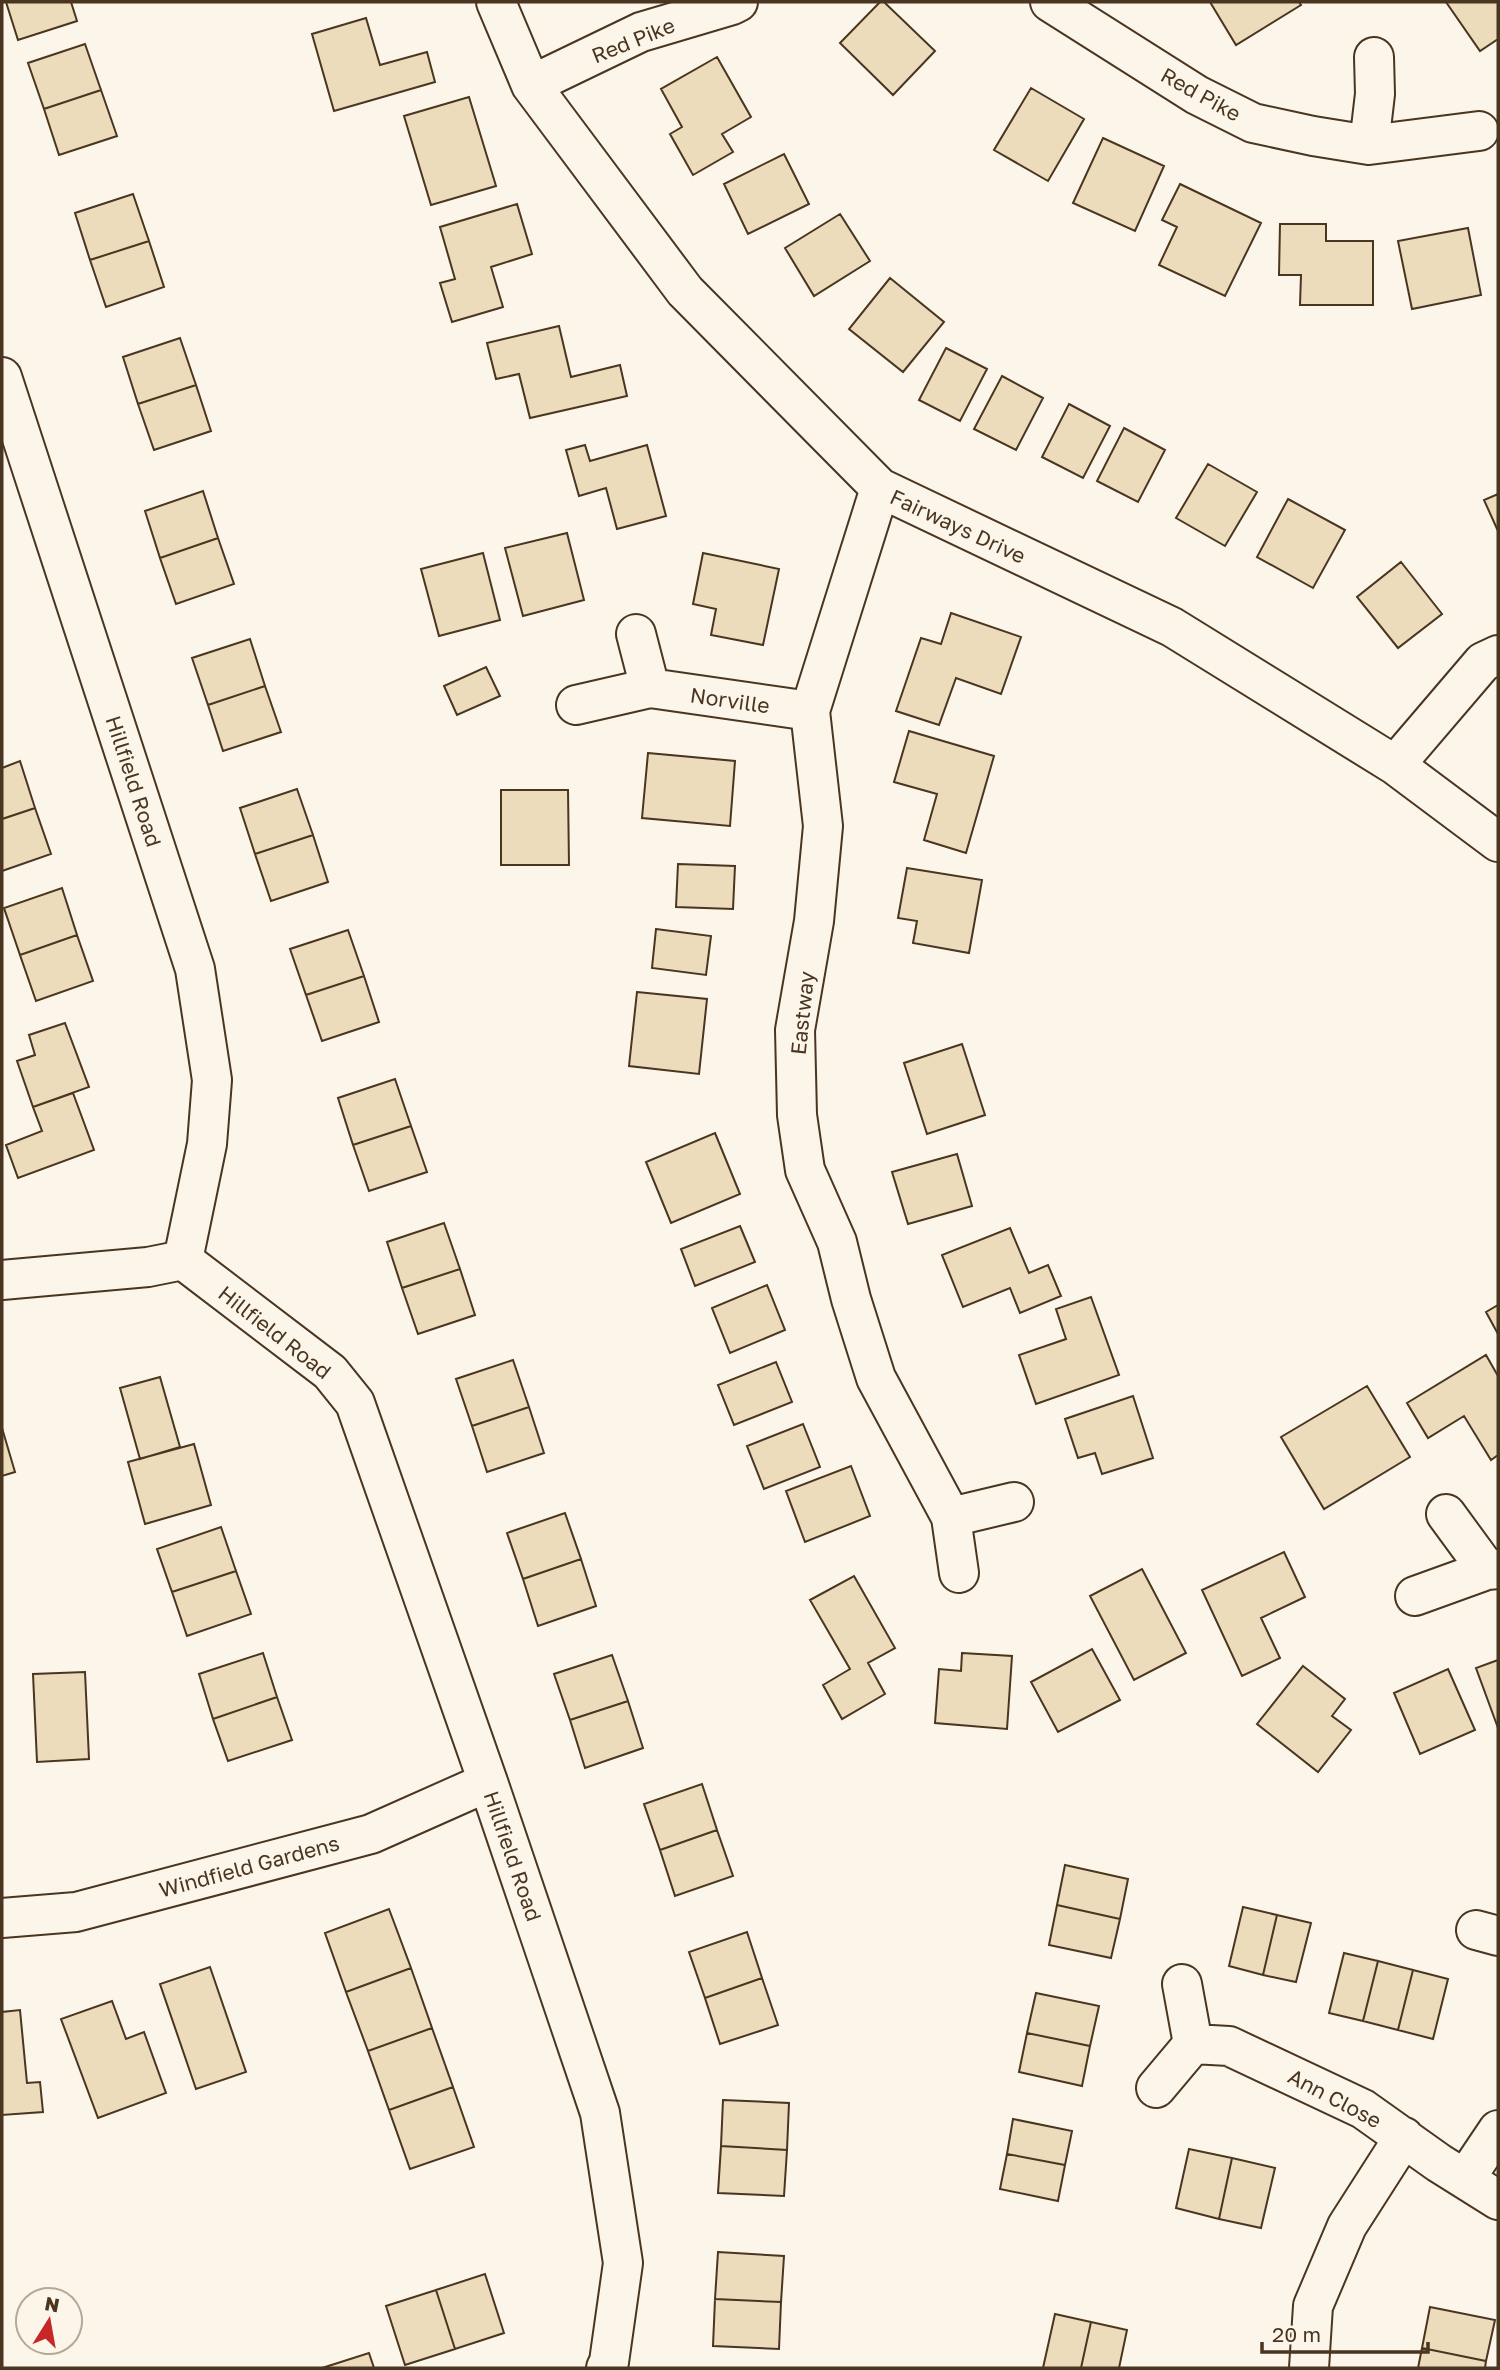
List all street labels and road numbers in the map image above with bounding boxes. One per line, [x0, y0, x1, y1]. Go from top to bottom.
street label: Red Pike [588, 12, 678, 68]
street label: Red Pike [1156, 61, 1246, 127]
street label: Fairways Drive [886, 483, 1030, 569]
street label: Norville [688, 682, 772, 718]
street label: Hillfield Road [101, 712, 167, 850]
street label: Eastway [785, 970, 819, 1056]
street label: Hillfield Road [213, 1280, 337, 1384]
street label: Hillfield Road [479, 1787, 547, 1925]
street label: Windfield Gardens [156, 1829, 342, 1903]
street label: Ann Close [1284, 2063, 1386, 2133]

